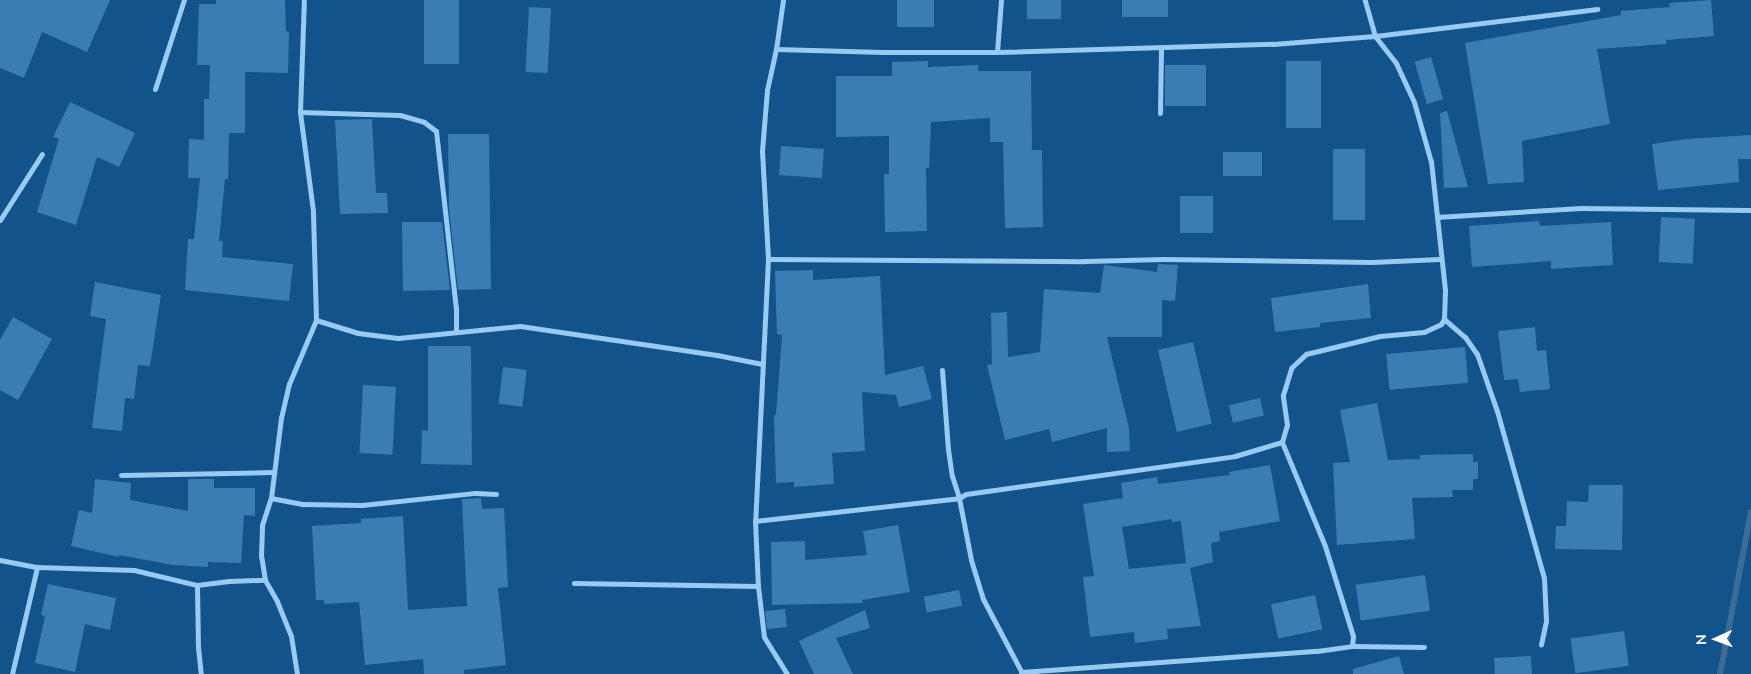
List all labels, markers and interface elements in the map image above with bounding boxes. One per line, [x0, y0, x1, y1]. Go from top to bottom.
north arrow [1691, 614, 1741, 664]
text: N [1692, 634, 1710, 645]

